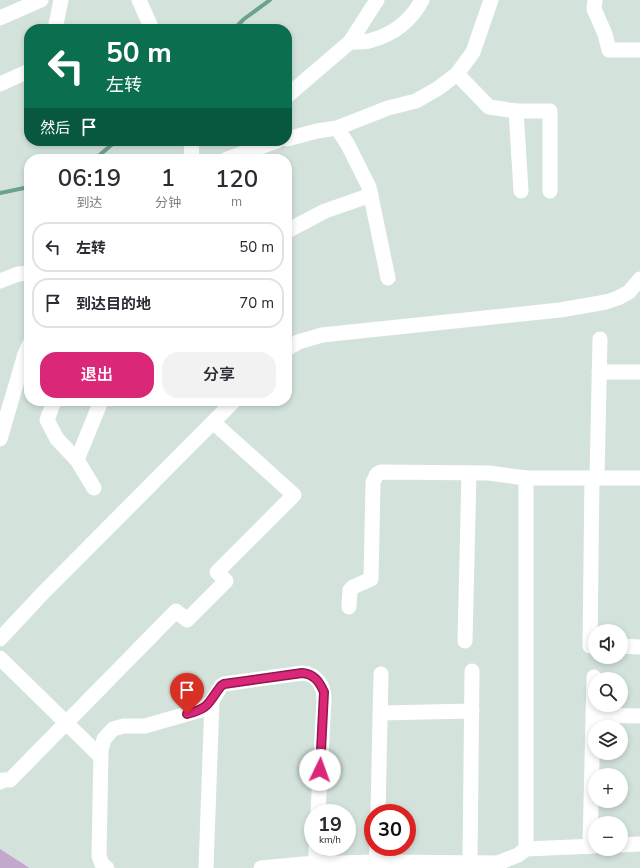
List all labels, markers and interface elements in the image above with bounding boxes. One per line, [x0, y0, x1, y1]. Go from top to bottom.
text: 50 m [106, 34, 172, 72]
icon: left [40, 40, 92, 92]
text: 左转 [106, 73, 142, 97]
icon: arrive [78, 116, 100, 138]
text: 然后 [40, 118, 70, 138]
text: 06:19 [58, 162, 121, 194]
text: 1 [161, 162, 175, 194]
text: 120 [215, 163, 258, 195]
text: m [231, 193, 242, 211]
text: 到达 [77, 194, 103, 212]
text: 分钟 [155, 194, 181, 212]
icon: left [42, 236, 64, 258]
text: 50 m [239, 237, 274, 257]
text: 左转 [76, 238, 106, 258]
icon: arrive [42, 292, 64, 314]
text: 70 m [239, 293, 274, 313]
text: 到达目的地 [76, 294, 151, 314]
button: 退出 [40, 352, 154, 398]
button: 分享 [162, 352, 276, 398]
map controls [588, 624, 628, 856]
button: sound [588, 624, 628, 664]
button: search [588, 672, 628, 712]
pin [170, 673, 204, 714]
icon: arrive [176, 679, 198, 701]
button: layers [588, 720, 628, 760]
position arrow [299, 749, 341, 791]
button: + [588, 768, 628, 808]
speed limit sign: 30 [364, 804, 416, 856]
text: 19 [318, 811, 342, 838]
button: − [588, 816, 628, 856]
text: km/h [319, 833, 341, 847]

